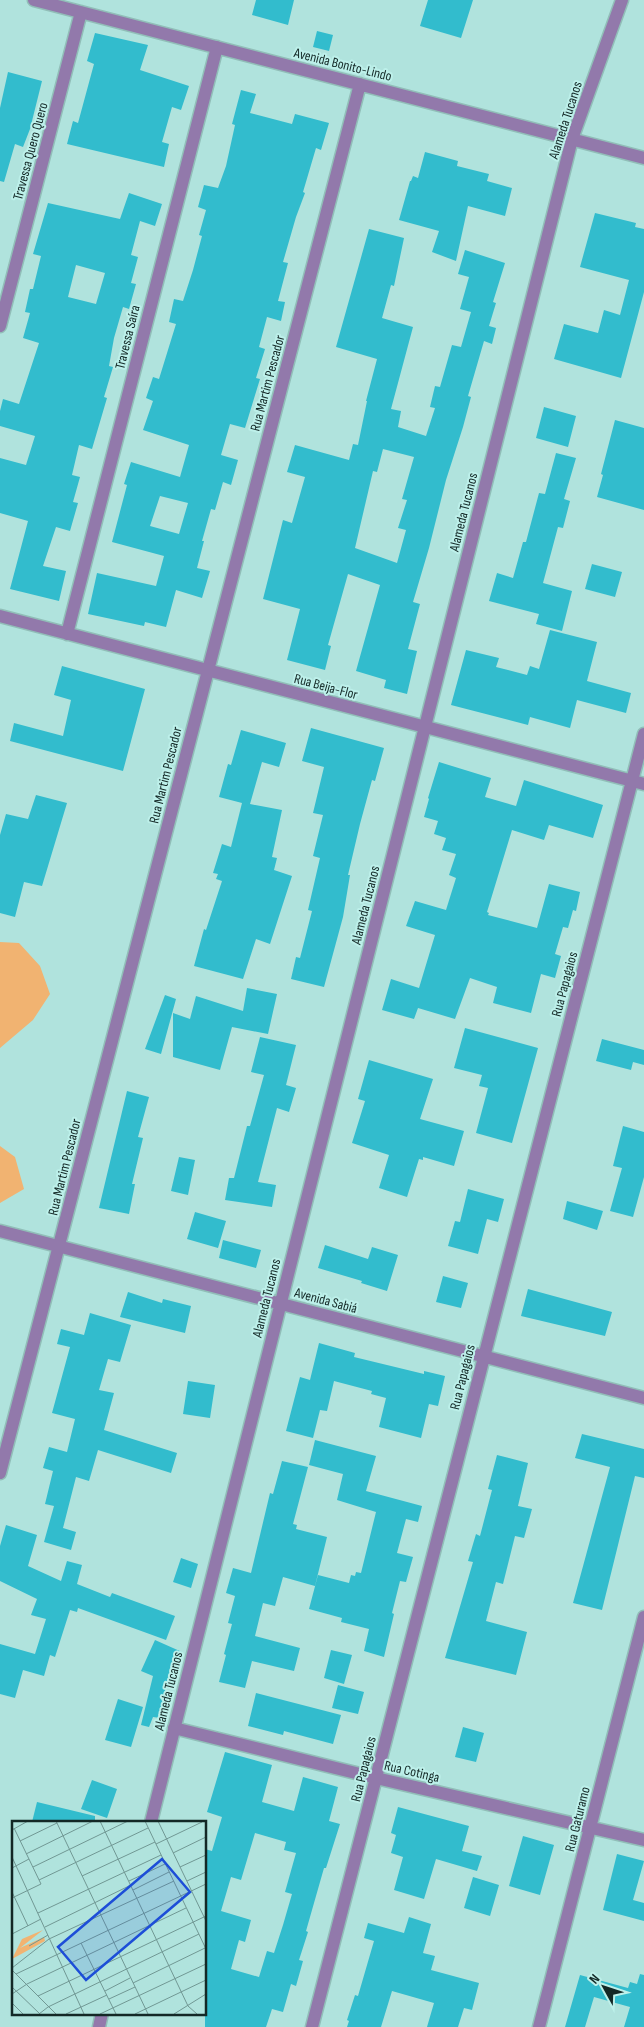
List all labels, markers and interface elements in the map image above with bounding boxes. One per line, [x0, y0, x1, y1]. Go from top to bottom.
street label: Avenida Bonito-Lindo [291, 44, 394, 85]
street label: Alameda Tucanos [545, 79, 586, 162]
street label: Travessa Quero Quero [9, 100, 52, 202]
street label: Travessa Saíra [111, 303, 144, 371]
street label: Rua Martim Pescador [246, 333, 288, 433]
street label: Alameda Tucanos [445, 471, 481, 554]
street label: Rua Beija-Flor [292, 670, 360, 703]
street label: Rua Martim Pescador [145, 725, 186, 825]
street label: Alameda Tucanos [347, 864, 383, 947]
street label: Rua Papagaios [548, 950, 581, 1018]
street label: Rua Martim Pescador [44, 1117, 85, 1217]
street label: Alameda Tucanos [248, 1257, 284, 1340]
street label: Avenida Sabiá [292, 1284, 359, 1317]
street label: Rua Papagaios [446, 1343, 479, 1411]
street label: Alameda Tucanos [150, 1650, 186, 1733]
street label: Rua Papagaios [347, 1735, 380, 1803]
street label: Rua Cotinga [383, 1757, 441, 1786]
street label: Rua Gaturamo [561, 1785, 594, 1853]
inset map [12, 1821, 206, 2014]
north arrow [579, 1962, 629, 2012]
text: N [586, 1971, 603, 1987]

